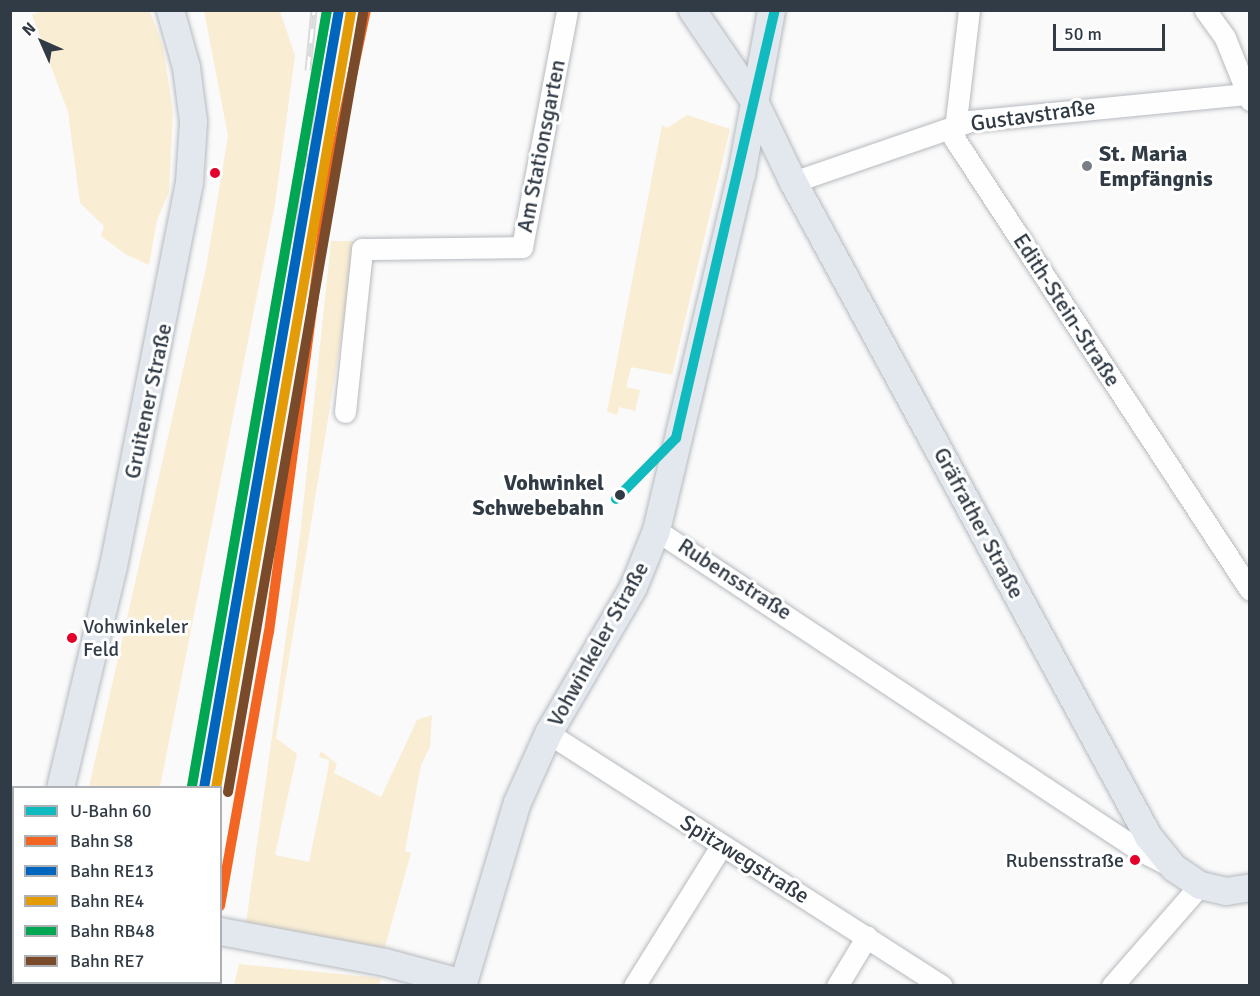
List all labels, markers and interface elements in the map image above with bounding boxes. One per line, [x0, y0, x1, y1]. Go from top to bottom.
north arrow [12, 12, 72, 72]
scale bar [1056, 12, 1168, 50]
text: N [18, 18, 40, 40]
text: 50 m [1064, 23, 1102, 45]
street label: Am Stationsgarten [511, 57, 571, 235]
street label: Gustavstraße [969, 93, 1097, 137]
place label: St. Maria Empfängnis [1099, 140, 1213, 192]
marker: St. Maria Empfängnis [1080, 159, 1094, 173]
unlabelled marker [209, 167, 221, 179]
street label: Edith-Stein-Straße [1008, 228, 1126, 392]
street label: Gruitener Straße [119, 321, 177, 481]
street label: Gräfrather Straße [928, 443, 1030, 603]
place label: Vohwinkel Schwebebahn [472, 469, 604, 520]
marker: Vohwinkel Schwebebahn [609, 484, 631, 506]
street label: Rubensstraße [673, 532, 797, 626]
street label: Vohwinkeler Straße [542, 557, 654, 731]
place label: Vohwinkeler Feld [83, 614, 188, 661]
marker: Vohwinkeler Feld [66, 632, 78, 644]
legend [12, 786, 222, 984]
text: U-Bahn 60 [70, 800, 151, 822]
street label: Spitzwegstraße [676, 809, 814, 909]
text: Bahn S8 [70, 830, 133, 852]
place label: Rubensstraße [1006, 848, 1124, 872]
marker: Rubensstraße [1129, 854, 1141, 866]
text: Bahn RE13 [70, 860, 154, 882]
text: Bahn RE4 [70, 890, 144, 912]
text: Bahn RB48 [70, 920, 155, 942]
text: Bahn RE7 [70, 950, 144, 972]

